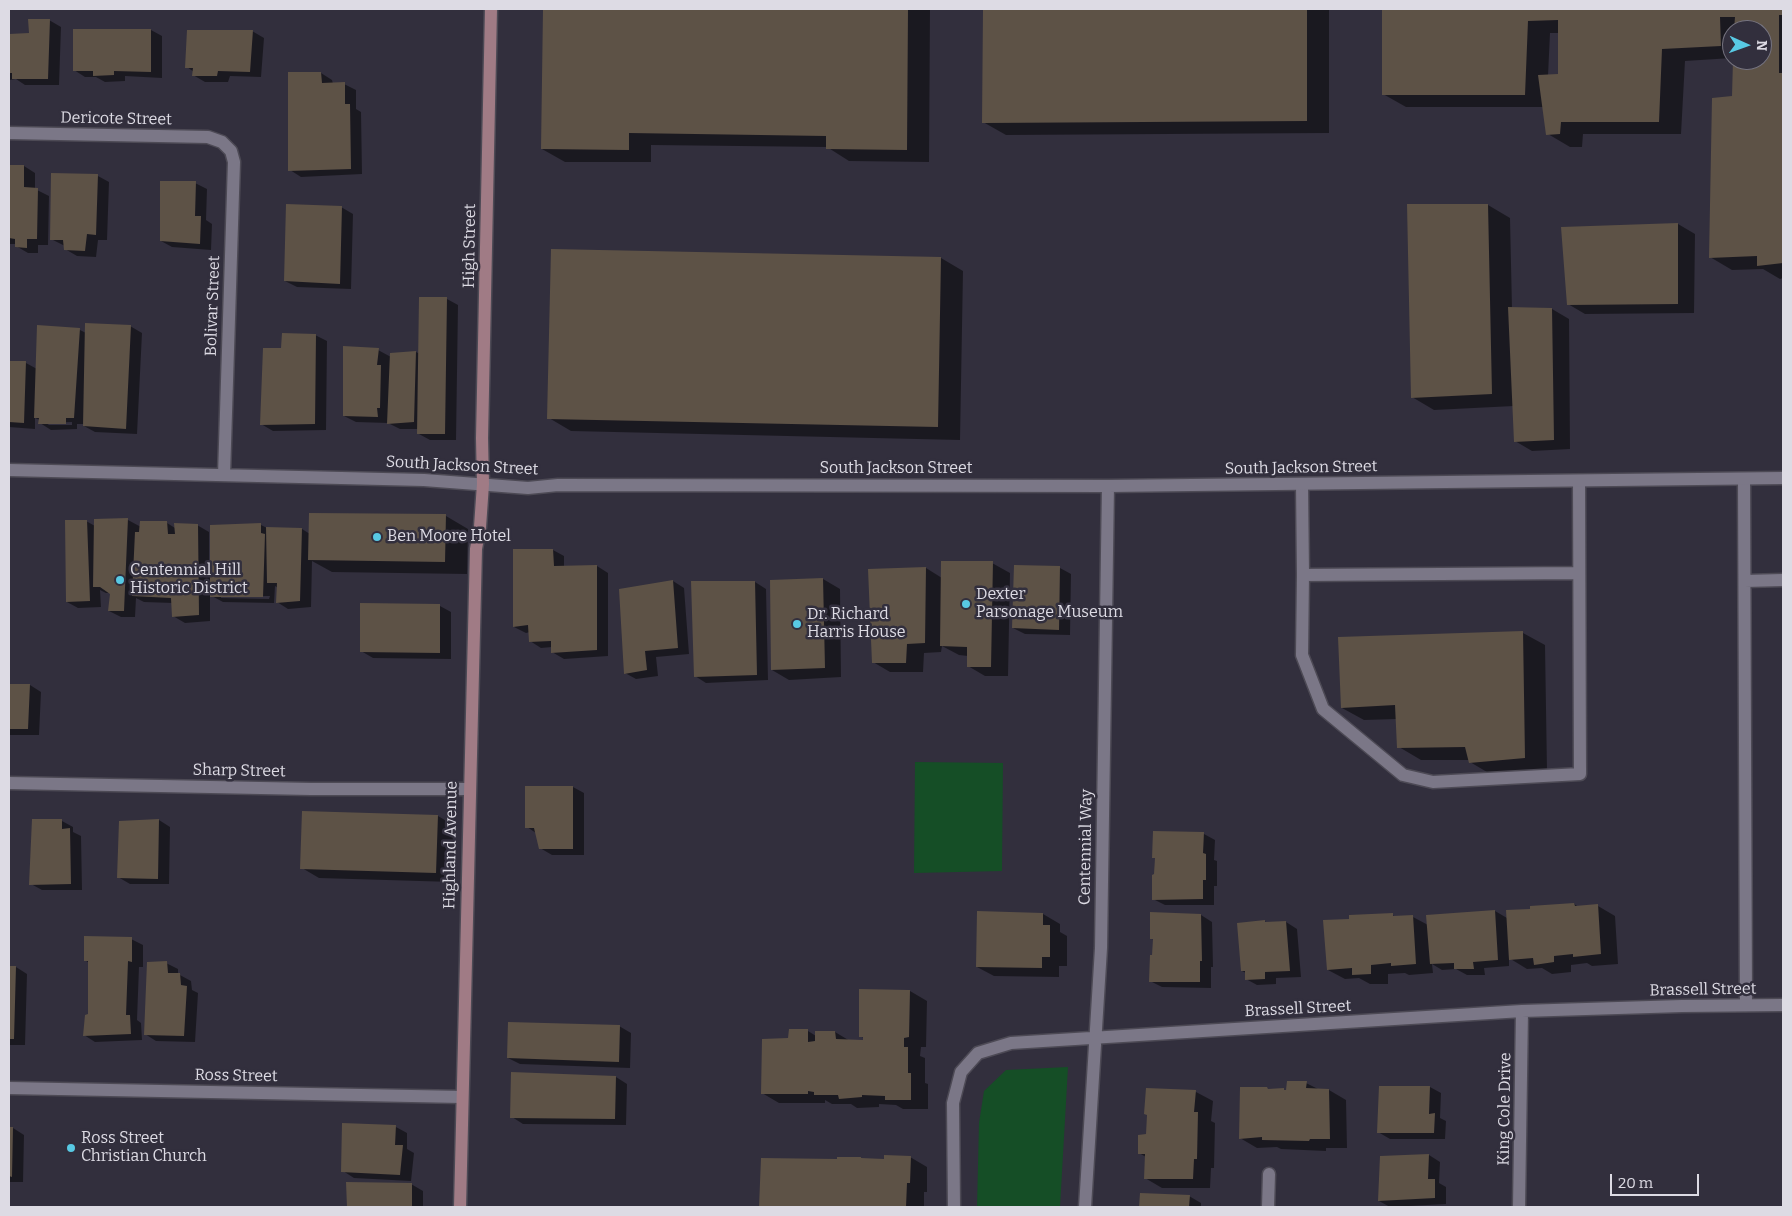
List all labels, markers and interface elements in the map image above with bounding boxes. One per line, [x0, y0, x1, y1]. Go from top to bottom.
north arrow [1722, 20, 1772, 70]
text: N [1753, 40, 1770, 51]
street label: Dericote Street [60, 108, 172, 130]
street label: High Street [460, 204, 480, 288]
street label: Bolivar Street [202, 255, 224, 357]
street label: South Jackson Street [385, 452, 539, 480]
street label: South Jackson Street [1224, 457, 1378, 479]
street label: South Jackson Street [820, 459, 972, 479]
place label: Ben Moore Hotel [387, 527, 511, 547]
marker: Ben Moore Hotel [371, 531, 383, 543]
place label: Centennial Hill Historic District [130, 561, 248, 599]
marker: Centennial Hill Historic District [114, 574, 126, 586]
place label: Dexter Parsonage Museum [976, 585, 1123, 623]
marker: Dexter Parsonage Museum [960, 598, 972, 610]
place label: Dr. Richard Harris House [807, 605, 906, 643]
marker: Dr. Richard Harris House [791, 618, 803, 630]
street label: Sharp Street [192, 761, 286, 781]
street label: Highland Avenue [440, 781, 462, 909]
street label: Centennial Way [1075, 789, 1097, 905]
street label: Brassell Street [1649, 979, 1757, 1001]
street label: Brassell Street [1244, 997, 1352, 1021]
street label: King Cole Drive [1494, 1052, 1516, 1166]
street label: Ross Street [194, 1066, 278, 1086]
place label: Ross Street Christian Church [81, 1129, 207, 1167]
marker: Ross Street Christian Church [65, 1142, 77, 1154]
scale bar [1612, 1164, 1701, 1196]
text: 20 m [1618, 1174, 1653, 1192]

